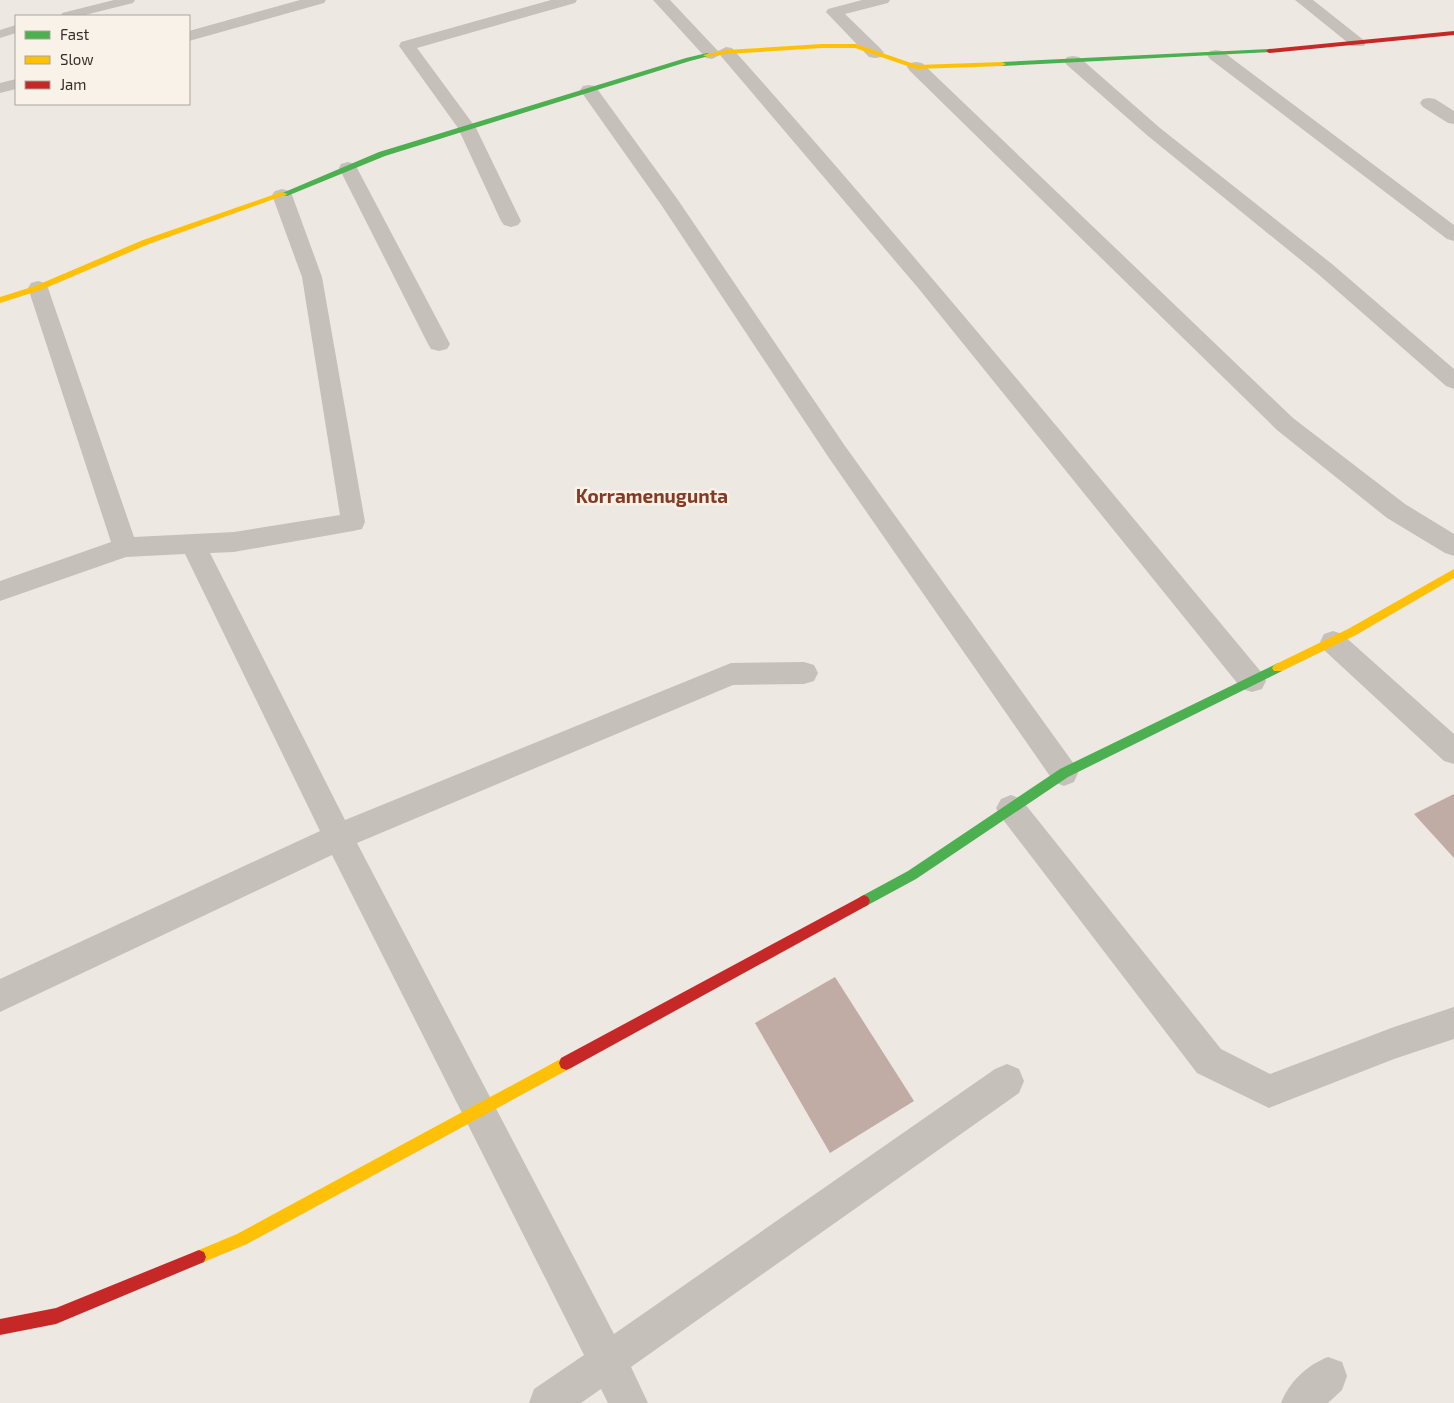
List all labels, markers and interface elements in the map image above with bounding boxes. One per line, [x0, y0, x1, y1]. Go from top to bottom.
legend [15, 15, 190, 105]
text: Fast [60, 25, 90, 43]
text: Slow [60, 50, 94, 68]
text: Jam [60, 75, 86, 93]
district label: Korramenugunta [576, 484, 728, 507]

